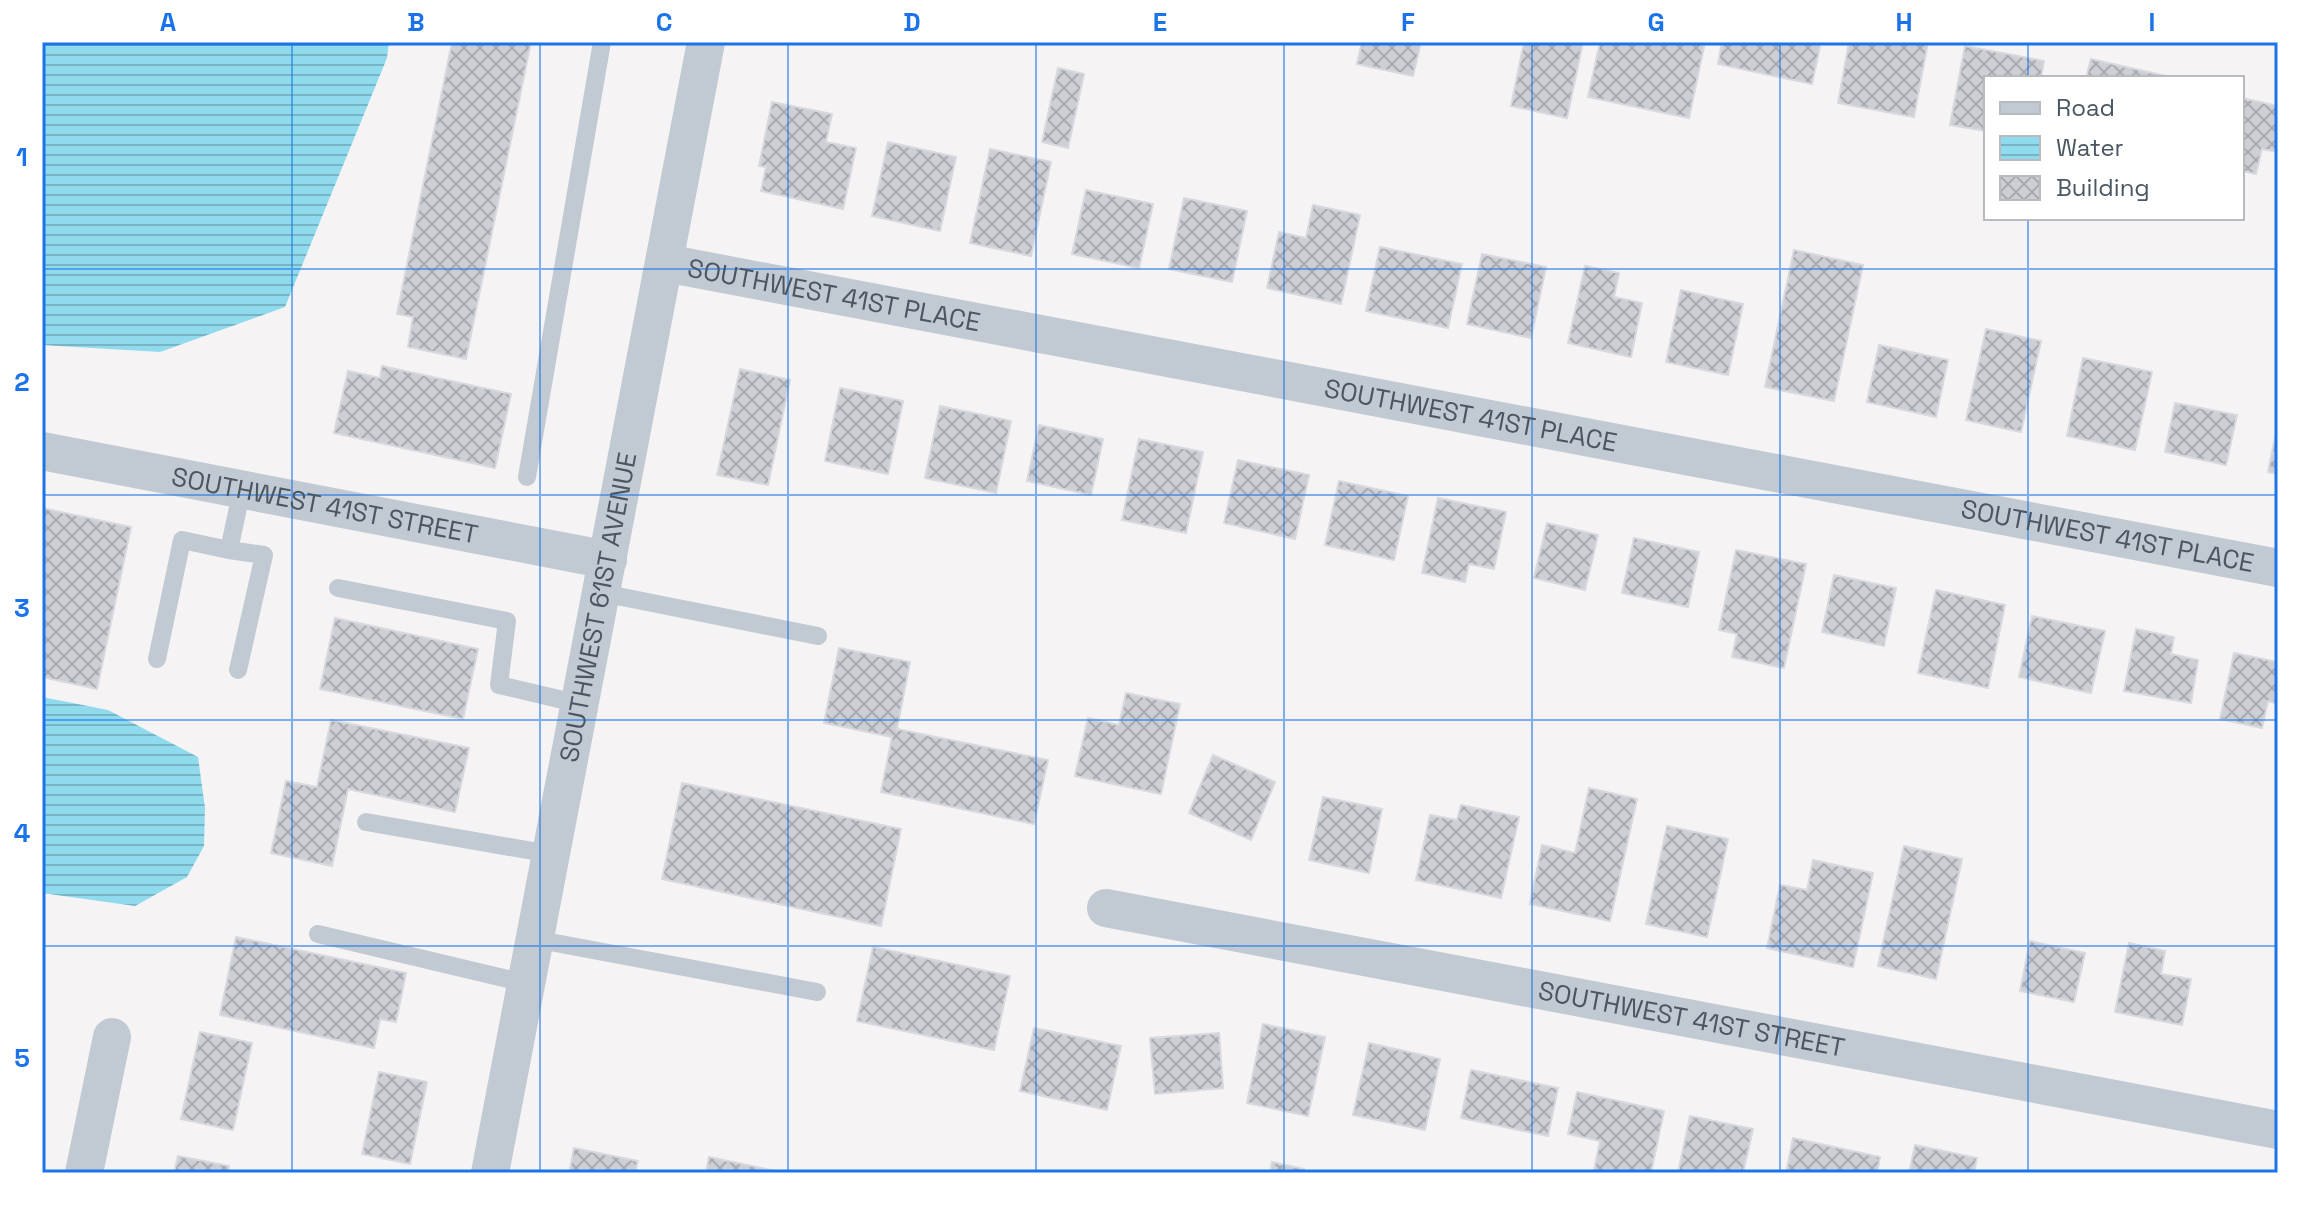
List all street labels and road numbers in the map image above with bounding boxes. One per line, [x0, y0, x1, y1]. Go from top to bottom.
street label: SOUTHWEST 41ST PLACE [685, 251, 983, 339]
street label: SOUTHWEST 41ST PLACE [1322, 371, 1620, 460]
street label: SOUTHWEST 61ST AVENUE [552, 449, 644, 765]
street label: SOUTHWEST 41ST STREET [169, 459, 481, 552]
street label: SOUTHWEST 41ST PLACE [1958, 491, 2257, 580]
street label: SOUTHWEST 41ST STREET [1535, 973, 1848, 1065]

